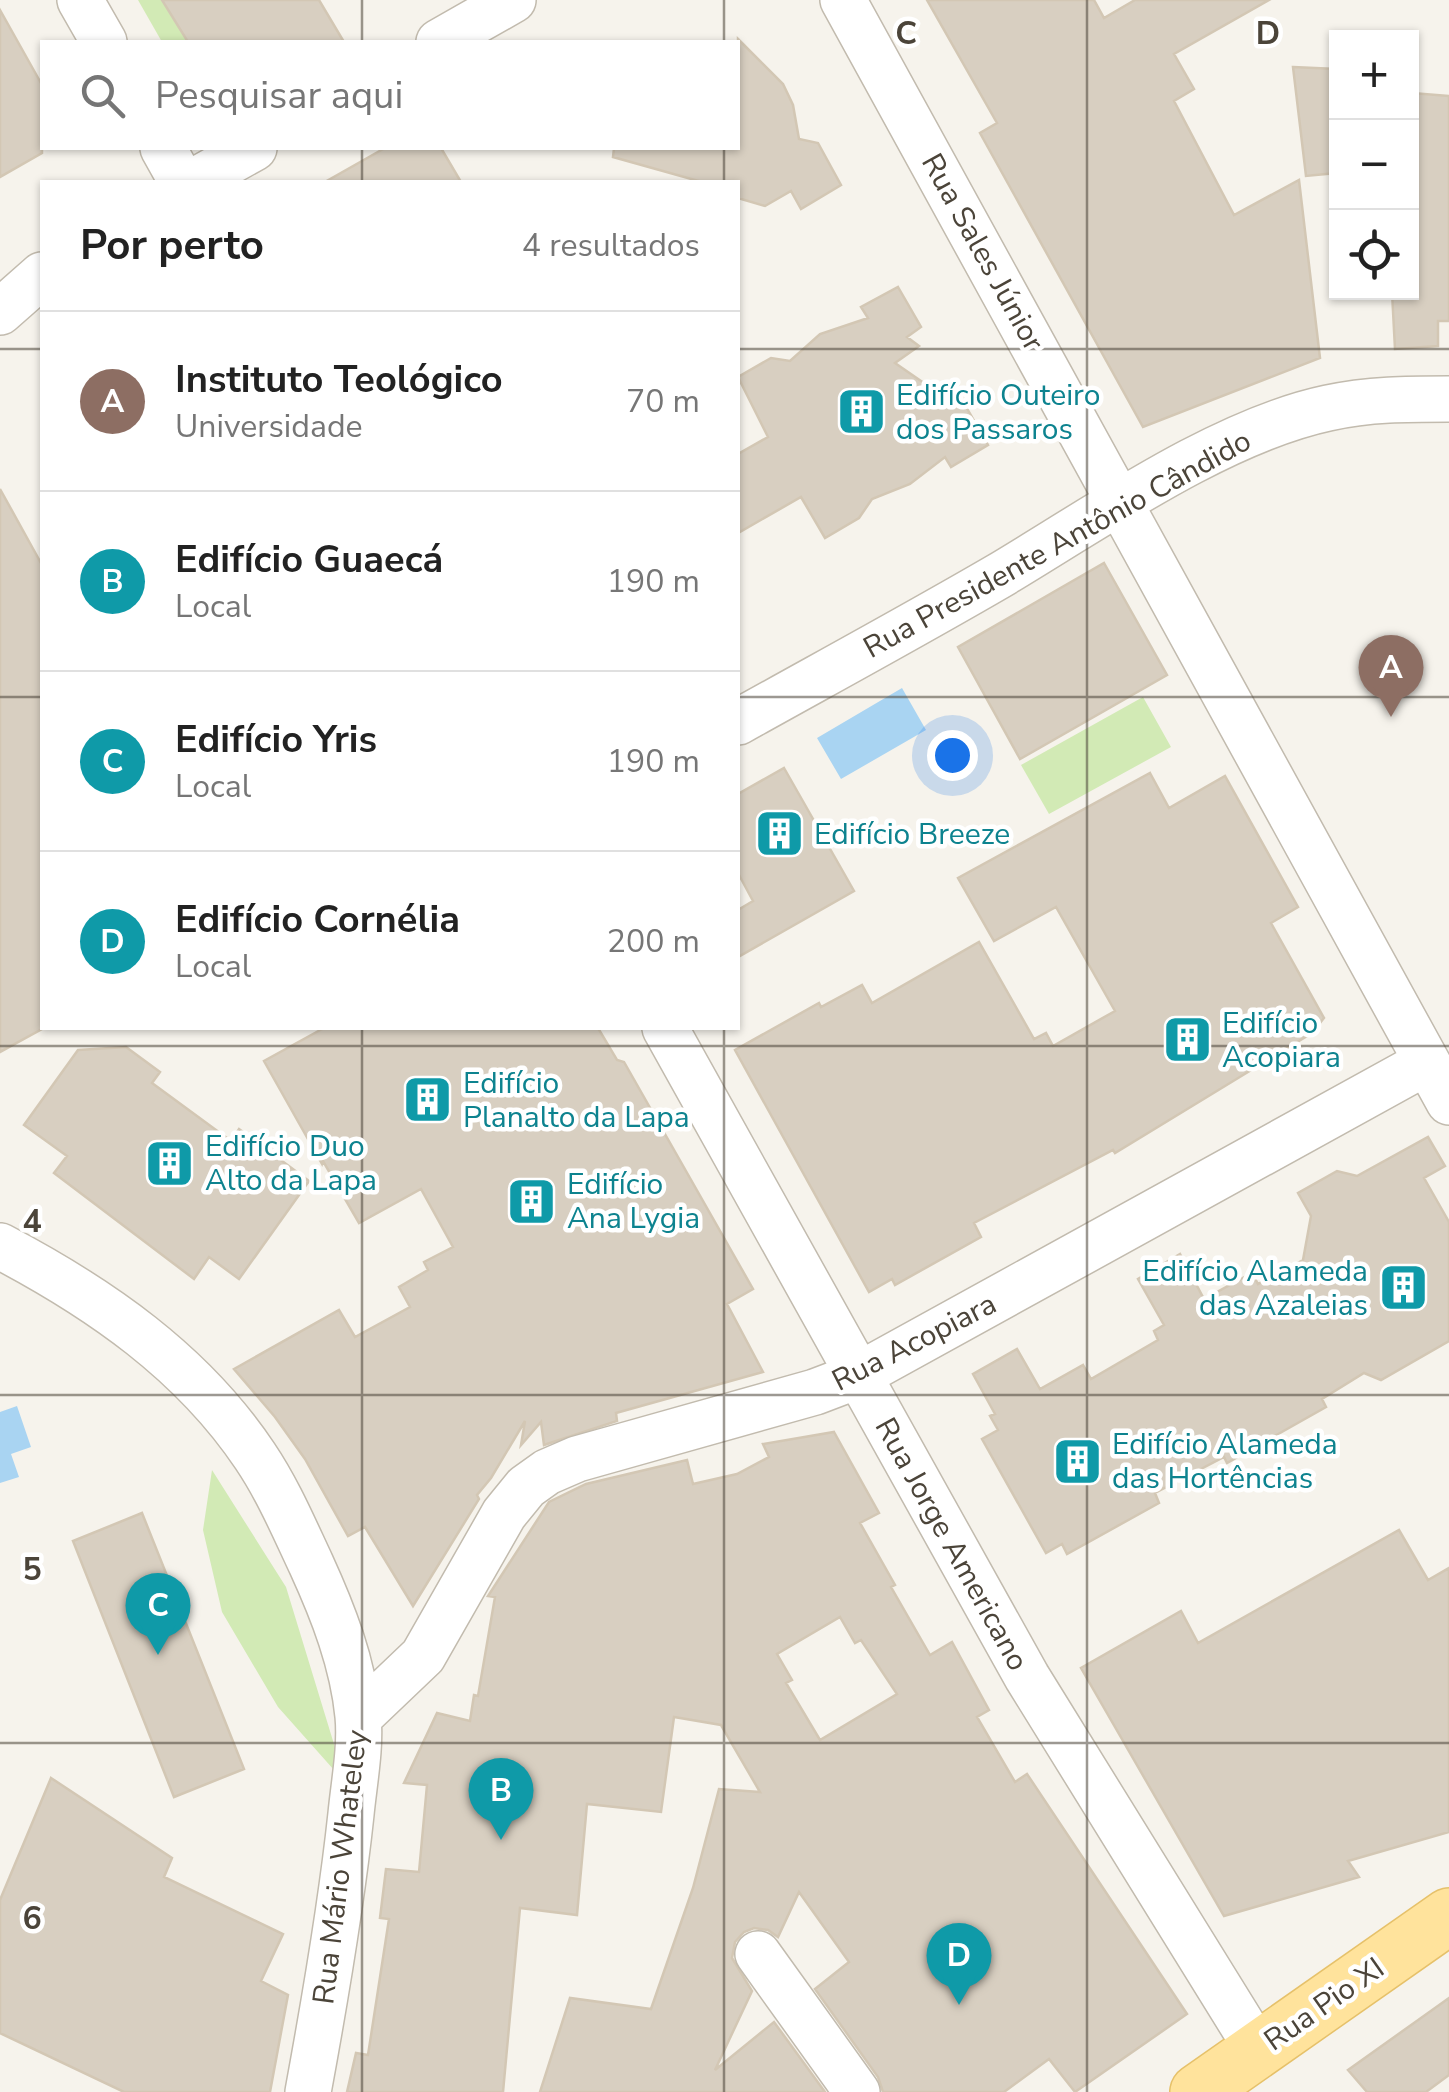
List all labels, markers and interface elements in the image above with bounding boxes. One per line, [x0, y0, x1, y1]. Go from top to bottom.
text: C [895, 12, 917, 55]
text: D [1256, 12, 1280, 55]
map controls [1329, 30, 1419, 300]
button: + [1329, 30, 1419, 120]
search box [40, 40, 740, 150]
icon: search [75, 68, 130, 123]
text: Pesquisar aqui [155, 70, 403, 121]
button: − [1329, 120, 1419, 210]
street label: Rua Sales Júnior [911, 146, 1054, 358]
button: locate [1329, 210, 1419, 300]
text: Por perto [80, 217, 264, 274]
text: 4 resultados [522, 224, 700, 267]
text: Instituto Teológico [175, 354, 503, 405]
place label: Edifício Outeiro dos Passaros [896, 375, 1100, 450]
text: A [101, 380, 124, 423]
text: 70 m [626, 380, 700, 423]
building icon: Edifício Outeiro dos Passaros [835, 386, 887, 438]
text: Universidade [175, 405, 363, 448]
street label: Rua Presidente Antônio Cândido [856, 421, 1258, 668]
text: Edifício Guaecá [175, 534, 443, 585]
text: B [101, 560, 124, 603]
text: 190 m [607, 560, 700, 603]
text: Local [175, 585, 251, 628]
pin: A [1358, 634, 1424, 717]
text: Edifício Yris [175, 714, 377, 765]
your location [927, 730, 978, 781]
text: C [102, 740, 123, 783]
text: 190 m [607, 740, 700, 783]
text: Local [175, 765, 251, 808]
building icon: Edifício Breeze [753, 808, 805, 860]
place label: Edifício Breeze [814, 814, 1010, 855]
text: Edifício Cornélia [175, 894, 460, 945]
text: D [100, 920, 125, 963]
text: 200 m [607, 920, 700, 963]
text: Local [175, 945, 251, 988]
place label: Edifício Acopiara [1222, 1003, 1341, 1078]
building icon: Edifício Acopiara [1161, 1014, 1213, 1066]
place label: Edifício Planalto da Lapa [463, 1063, 690, 1138]
building icon: Edifício Planalto da Lapa [402, 1074, 454, 1126]
place label: Edifício Duo Alto da Lapa [205, 1126, 377, 1201]
building icon: Edifício Duo Alto da Lapa [144, 1137, 196, 1189]
place label: Edifício Ana Lygia [567, 1164, 700, 1239]
building icon: Edifício Ana Lygia [506, 1175, 558, 1227]
text: 4 [22, 1200, 42, 1243]
place label: Edifício Alameda das Azaleias [1142, 1251, 1368, 1326]
building icon: Edifício Alameda das Azaleias [1377, 1262, 1429, 1314]
street label: Rua Acopiara [825, 1283, 1003, 1401]
street label: Rua Jorge Americano [865, 1410, 1038, 1678]
place label: Edifício Alameda das Hortências [1112, 1424, 1338, 1499]
building icon: Edifício Alameda das Hortências [1051, 1435, 1103, 1487]
text: 5 [22, 1548, 42, 1591]
pin: C [126, 1572, 190, 1655]
street label: Rua Mário Whateley [303, 1727, 378, 2007]
pin: B [468, 1758, 534, 1840]
text: 6 [22, 1897, 42, 1940]
pin: D [926, 1922, 992, 2005]
street label: Rua Pio XI [1256, 1948, 1393, 2061]

